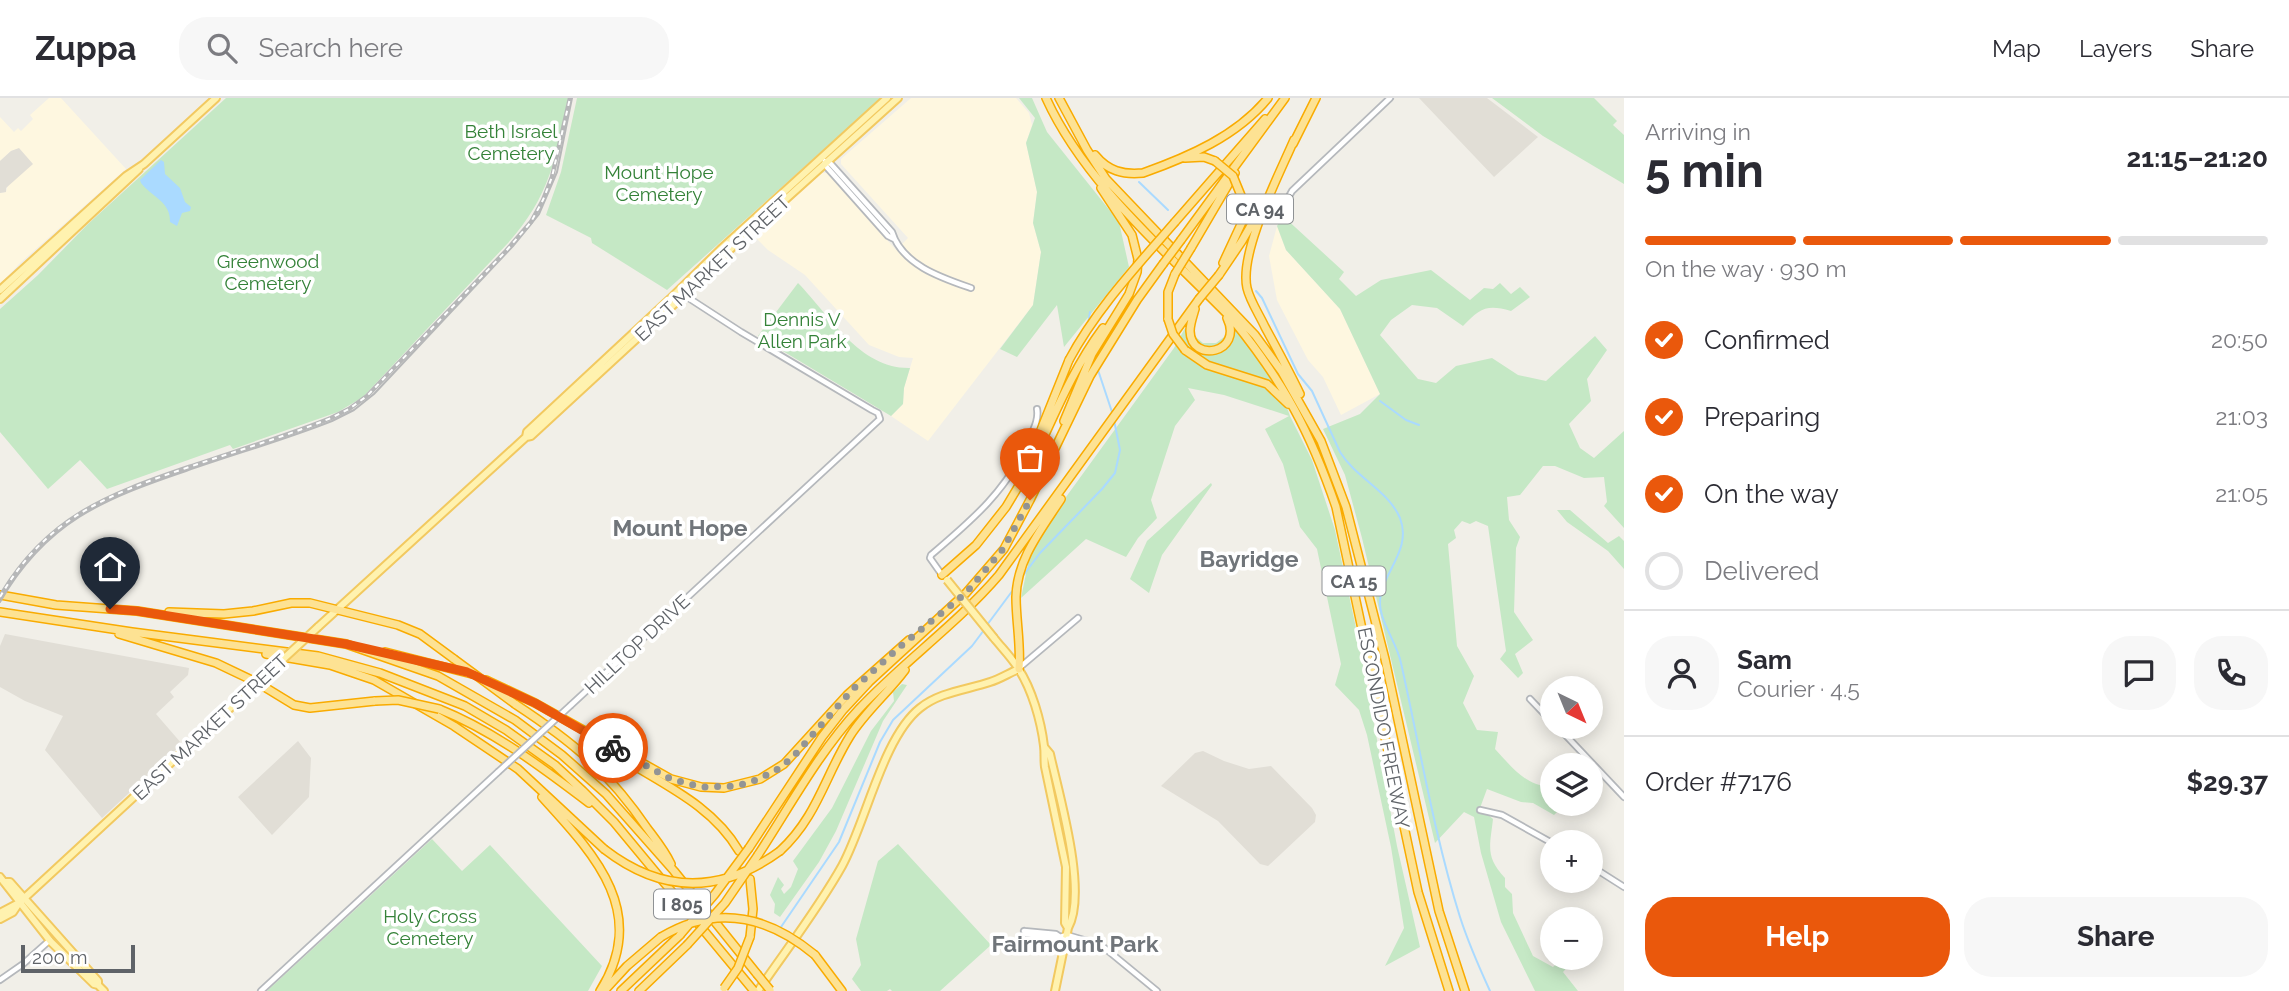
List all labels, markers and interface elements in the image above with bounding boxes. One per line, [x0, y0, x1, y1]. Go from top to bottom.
search box [179, 17, 669, 80]
text: Zuppa [35, 29, 137, 68]
icon: search [203, 29, 241, 67]
text: Search here [259, 33, 403, 63]
text: Map [1992, 34, 2041, 63]
text: Layers [2079, 34, 2152, 63]
text: Share [2190, 34, 2254, 63]
text: Arriving in [1645, 118, 1751, 145]
park label: Beth Israel Cemetery [464, 120, 558, 164]
text: 21:15–21:20 [2127, 143, 2268, 173]
text: 5 min [1645, 144, 1764, 198]
park label: Mount Hope Cemetery [604, 161, 714, 205]
street label: EAST MARKET STREET [630, 190, 794, 345]
road number: CA 94 [1227, 194, 1293, 224]
park label: Greenwood Cemetery [217, 250, 319, 294]
text: On the way · 930 m [1645, 255, 1847, 282]
park label: Dennis V Allen Park [757, 308, 847, 352]
icon: check [1645, 321, 1683, 359]
text: Confirmed [1704, 325, 1830, 355]
text: 20:50 [2211, 326, 2268, 353]
icon: check [1645, 398, 1683, 436]
text: Preparing [1704, 402, 1820, 432]
text: 21:03 [2215, 403, 2268, 430]
pin [1000, 428, 1060, 500]
icon: bag [1011, 439, 1049, 477]
icon: check [1645, 475, 1683, 513]
text: On the way [1704, 479, 1839, 509]
text: 21:05 [2215, 480, 2268, 507]
district label: Mount Hope [612, 514, 748, 541]
pin [80, 537, 140, 609]
district label: Bayridge [1200, 545, 1299, 572]
icon: home [91, 548, 129, 586]
text: Delivered [1704, 556, 1819, 586]
road number: CA 15 [1322, 566, 1386, 596]
street label: HILLTOP DRIVE [580, 590, 694, 698]
street label: ESCONDIDO FREEWAY [1354, 625, 1414, 831]
button: person [1645, 636, 1719, 710]
button: chat [2102, 636, 2176, 710]
button: phone [2194, 636, 2268, 710]
text: Sam [1737, 645, 1792, 675]
street label: EAST MARKET STREET [128, 649, 292, 804]
text: Courier · 4.5 [1737, 675, 1860, 702]
north arrow [1540, 676, 1603, 738]
map controls [1540, 676, 1603, 970]
courier [578, 713, 648, 783]
icon: bike [594, 729, 632, 767]
button: layers [1540, 753, 1603, 816]
text: Order #7176 [1645, 767, 1792, 797]
text: $29.37 [2187, 767, 2268, 797]
button: + [1540, 830, 1603, 893]
road number: I 805 [654, 890, 710, 918]
button: Help [1645, 897, 1950, 977]
button: Share [1964, 897, 2268, 977]
park label: Holy Cross Cemetery [383, 905, 477, 949]
button: − [1540, 907, 1603, 970]
district label: Fairmount Park [991, 930, 1159, 957]
scale bar [21, 942, 135, 974]
text: 200 m [32, 946, 87, 968]

